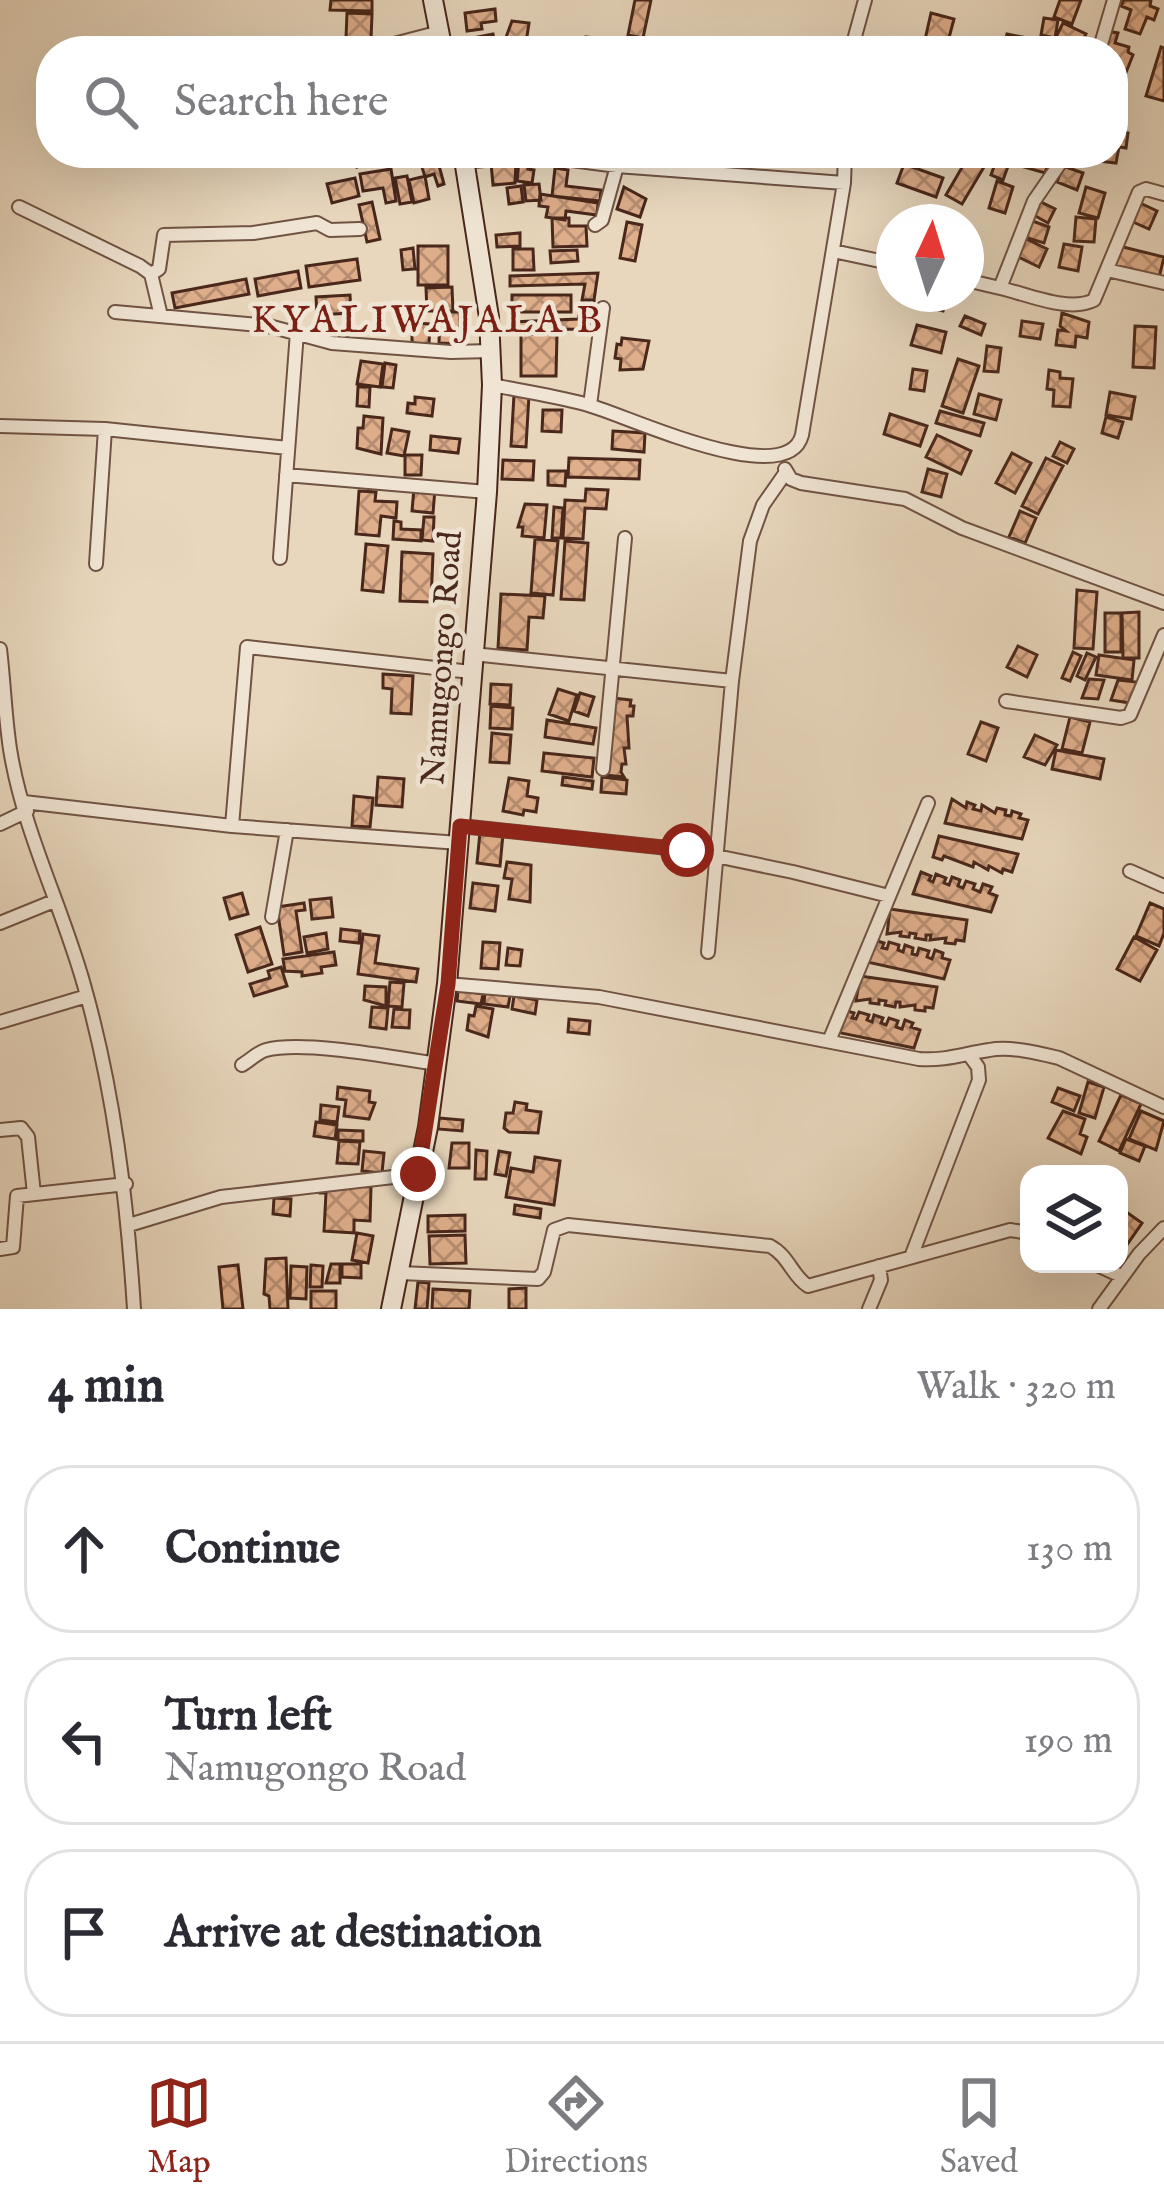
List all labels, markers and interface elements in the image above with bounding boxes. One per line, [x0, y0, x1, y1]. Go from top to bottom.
search box [36, 36, 1128, 168]
icon: search [78, 69, 144, 135]
text: Search here [174, 74, 388, 131]
north arrow [876, 204, 984, 312]
district label: KYALIWAJALA B [251, 297, 605, 346]
street label: Namugongo Road [413, 529, 473, 786]
route start [660, 823, 714, 877]
route end [391, 1147, 445, 1201]
map controls [1020, 1165, 1128, 1273]
button: layers [1020, 1165, 1128, 1273]
text: 4 min [48, 1355, 164, 1420]
text: Walk · 320 m [917, 1363, 1116, 1412]
icon: ahead [51, 1516, 117, 1582]
text: Continue [165, 1521, 340, 1578]
text: 130 m [1026, 1525, 1113, 1574]
text: Turn left [165, 1688, 332, 1745]
icon: left [51, 1708, 117, 1774]
text: 190 m [1024, 1717, 1113, 1766]
text: Namugongo Road [165, 1745, 466, 1794]
icon: arrive [51, 1900, 117, 1966]
text: Arrive at destination [165, 1905, 542, 1962]
tab: Map [146, 2070, 212, 2184]
tab: Directions [504, 2070, 648, 2184]
tab: Saved [940, 2070, 1018, 2184]

